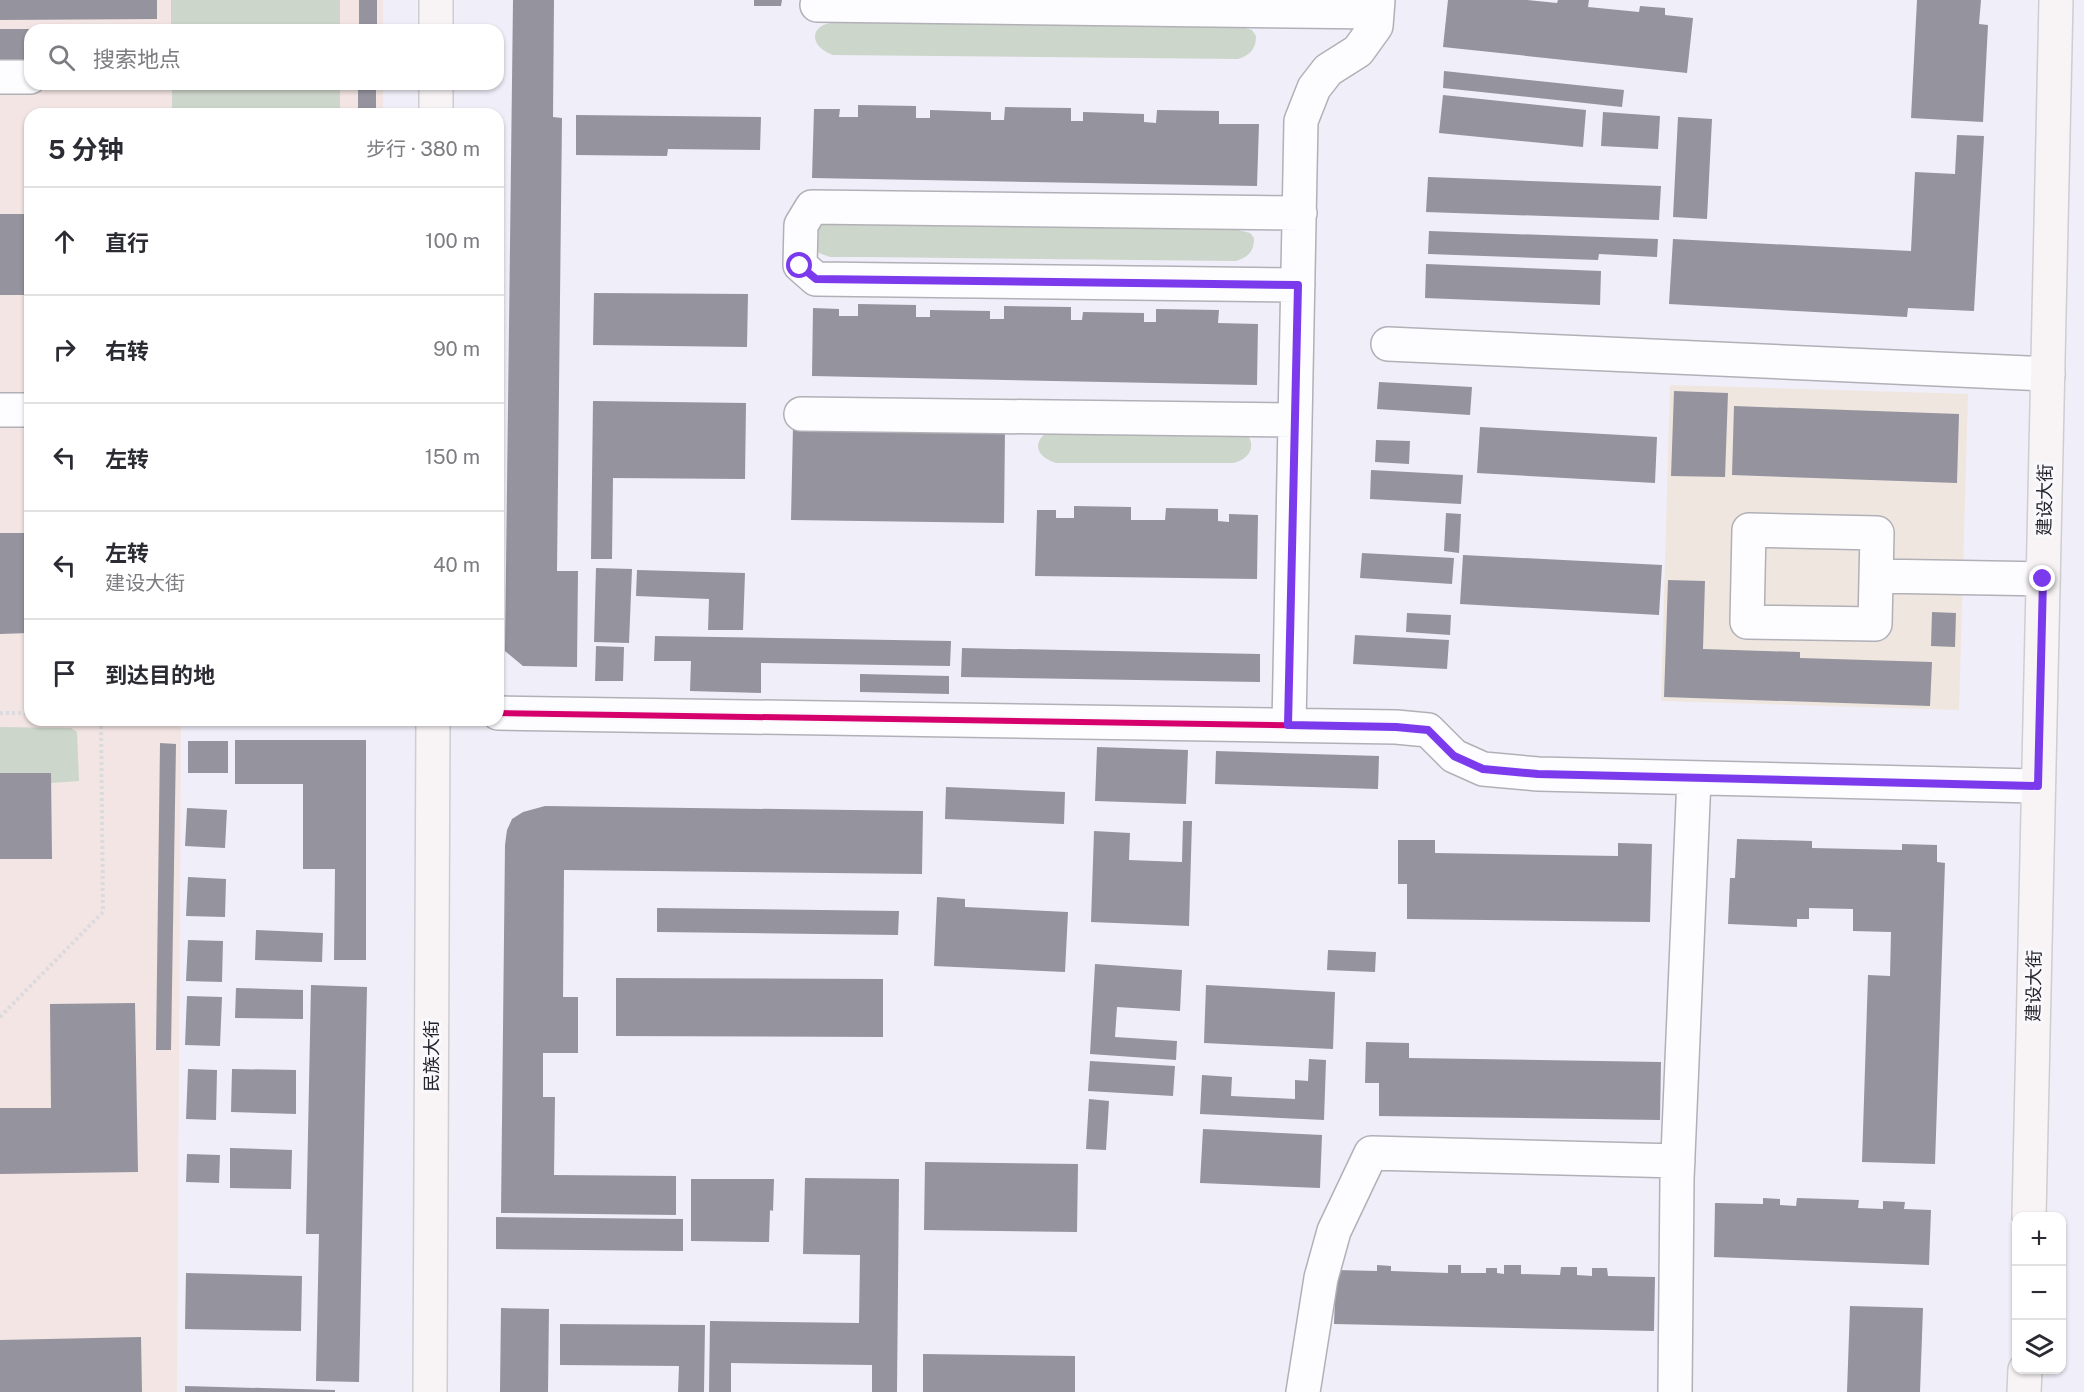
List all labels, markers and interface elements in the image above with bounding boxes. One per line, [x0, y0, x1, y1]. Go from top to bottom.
search box [24, 24, 504, 90]
icon: search [45, 41, 78, 74]
text: 搜索地点 [93, 46, 181, 72]
text: 5 分钟 [48, 134, 123, 165]
text: 步行 · 380 m [366, 137, 480, 161]
icon: ahead [48, 225, 81, 258]
text: 100 m [425, 229, 480, 253]
text: 直行 [105, 230, 149, 256]
route start [786, 252, 812, 278]
icon: right [48, 333, 81, 366]
text: 90 m [433, 337, 480, 361]
text: 右转 [105, 338, 149, 364]
icon: left [48, 441, 81, 474]
text: 150 m [425, 445, 480, 469]
text: 左转 [105, 446, 149, 472]
street label: 建设大街 [2033, 464, 2056, 536]
text: 左转 [105, 540, 149, 566]
icon: left [48, 549, 81, 582]
text: 40 m [433, 553, 480, 577]
route end [2029, 565, 2055, 591]
text: 建设大街 [105, 571, 185, 595]
icon: arrive [48, 657, 81, 690]
text: 到达目的地 [105, 662, 215, 688]
street label: 建设大街 [2022, 950, 2045, 1022]
street label: 民族大街 [421, 1020, 442, 1092]
map controls [2012, 1212, 2066, 1374]
button: + [2012, 1212, 2066, 1266]
button: − [2012, 1266, 2066, 1320]
button: layers [2012, 1320, 2066, 1374]

